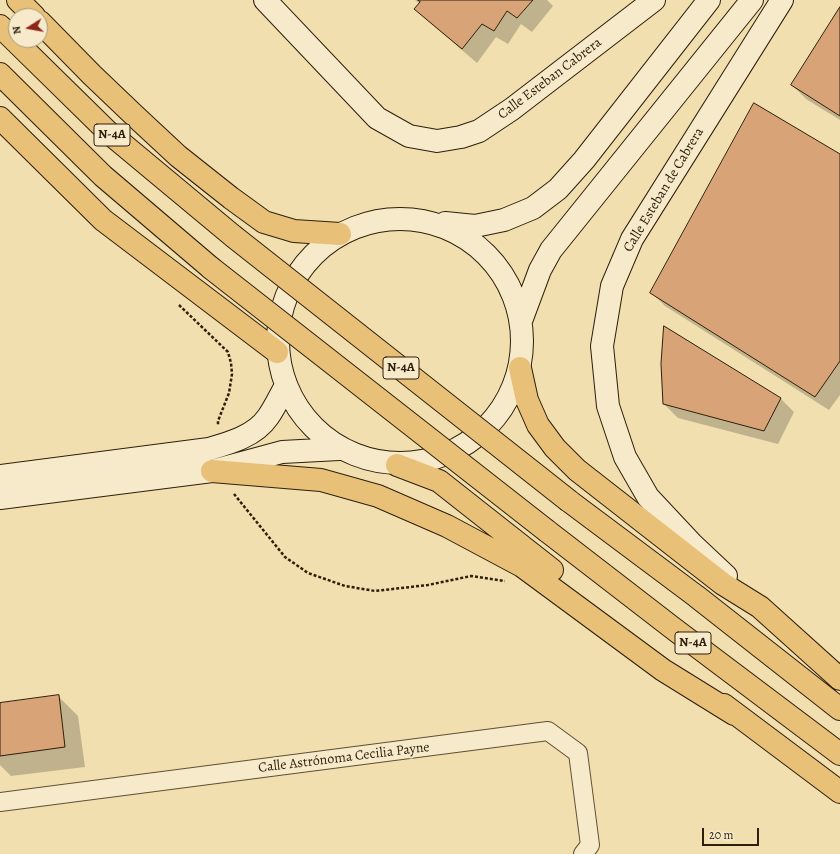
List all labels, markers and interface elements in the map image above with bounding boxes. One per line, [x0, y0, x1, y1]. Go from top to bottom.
north arrow [8, 8, 48, 48]
text: N [9, 25, 25, 36]
street label: Calle Esteban Cabrera [495, 34, 605, 124]
road number: N-4A [94, 124, 130, 146]
street label: Calle Esteban de Cabrera [620, 125, 708, 255]
road number: N-4A [383, 357, 419, 379]
road number: N-4A [675, 632, 711, 654]
street label: Calle Astrónoma Cecilia Payne [257, 739, 431, 777]
scale bar [704, 820, 761, 846]
text: 20 m [709, 827, 733, 843]

